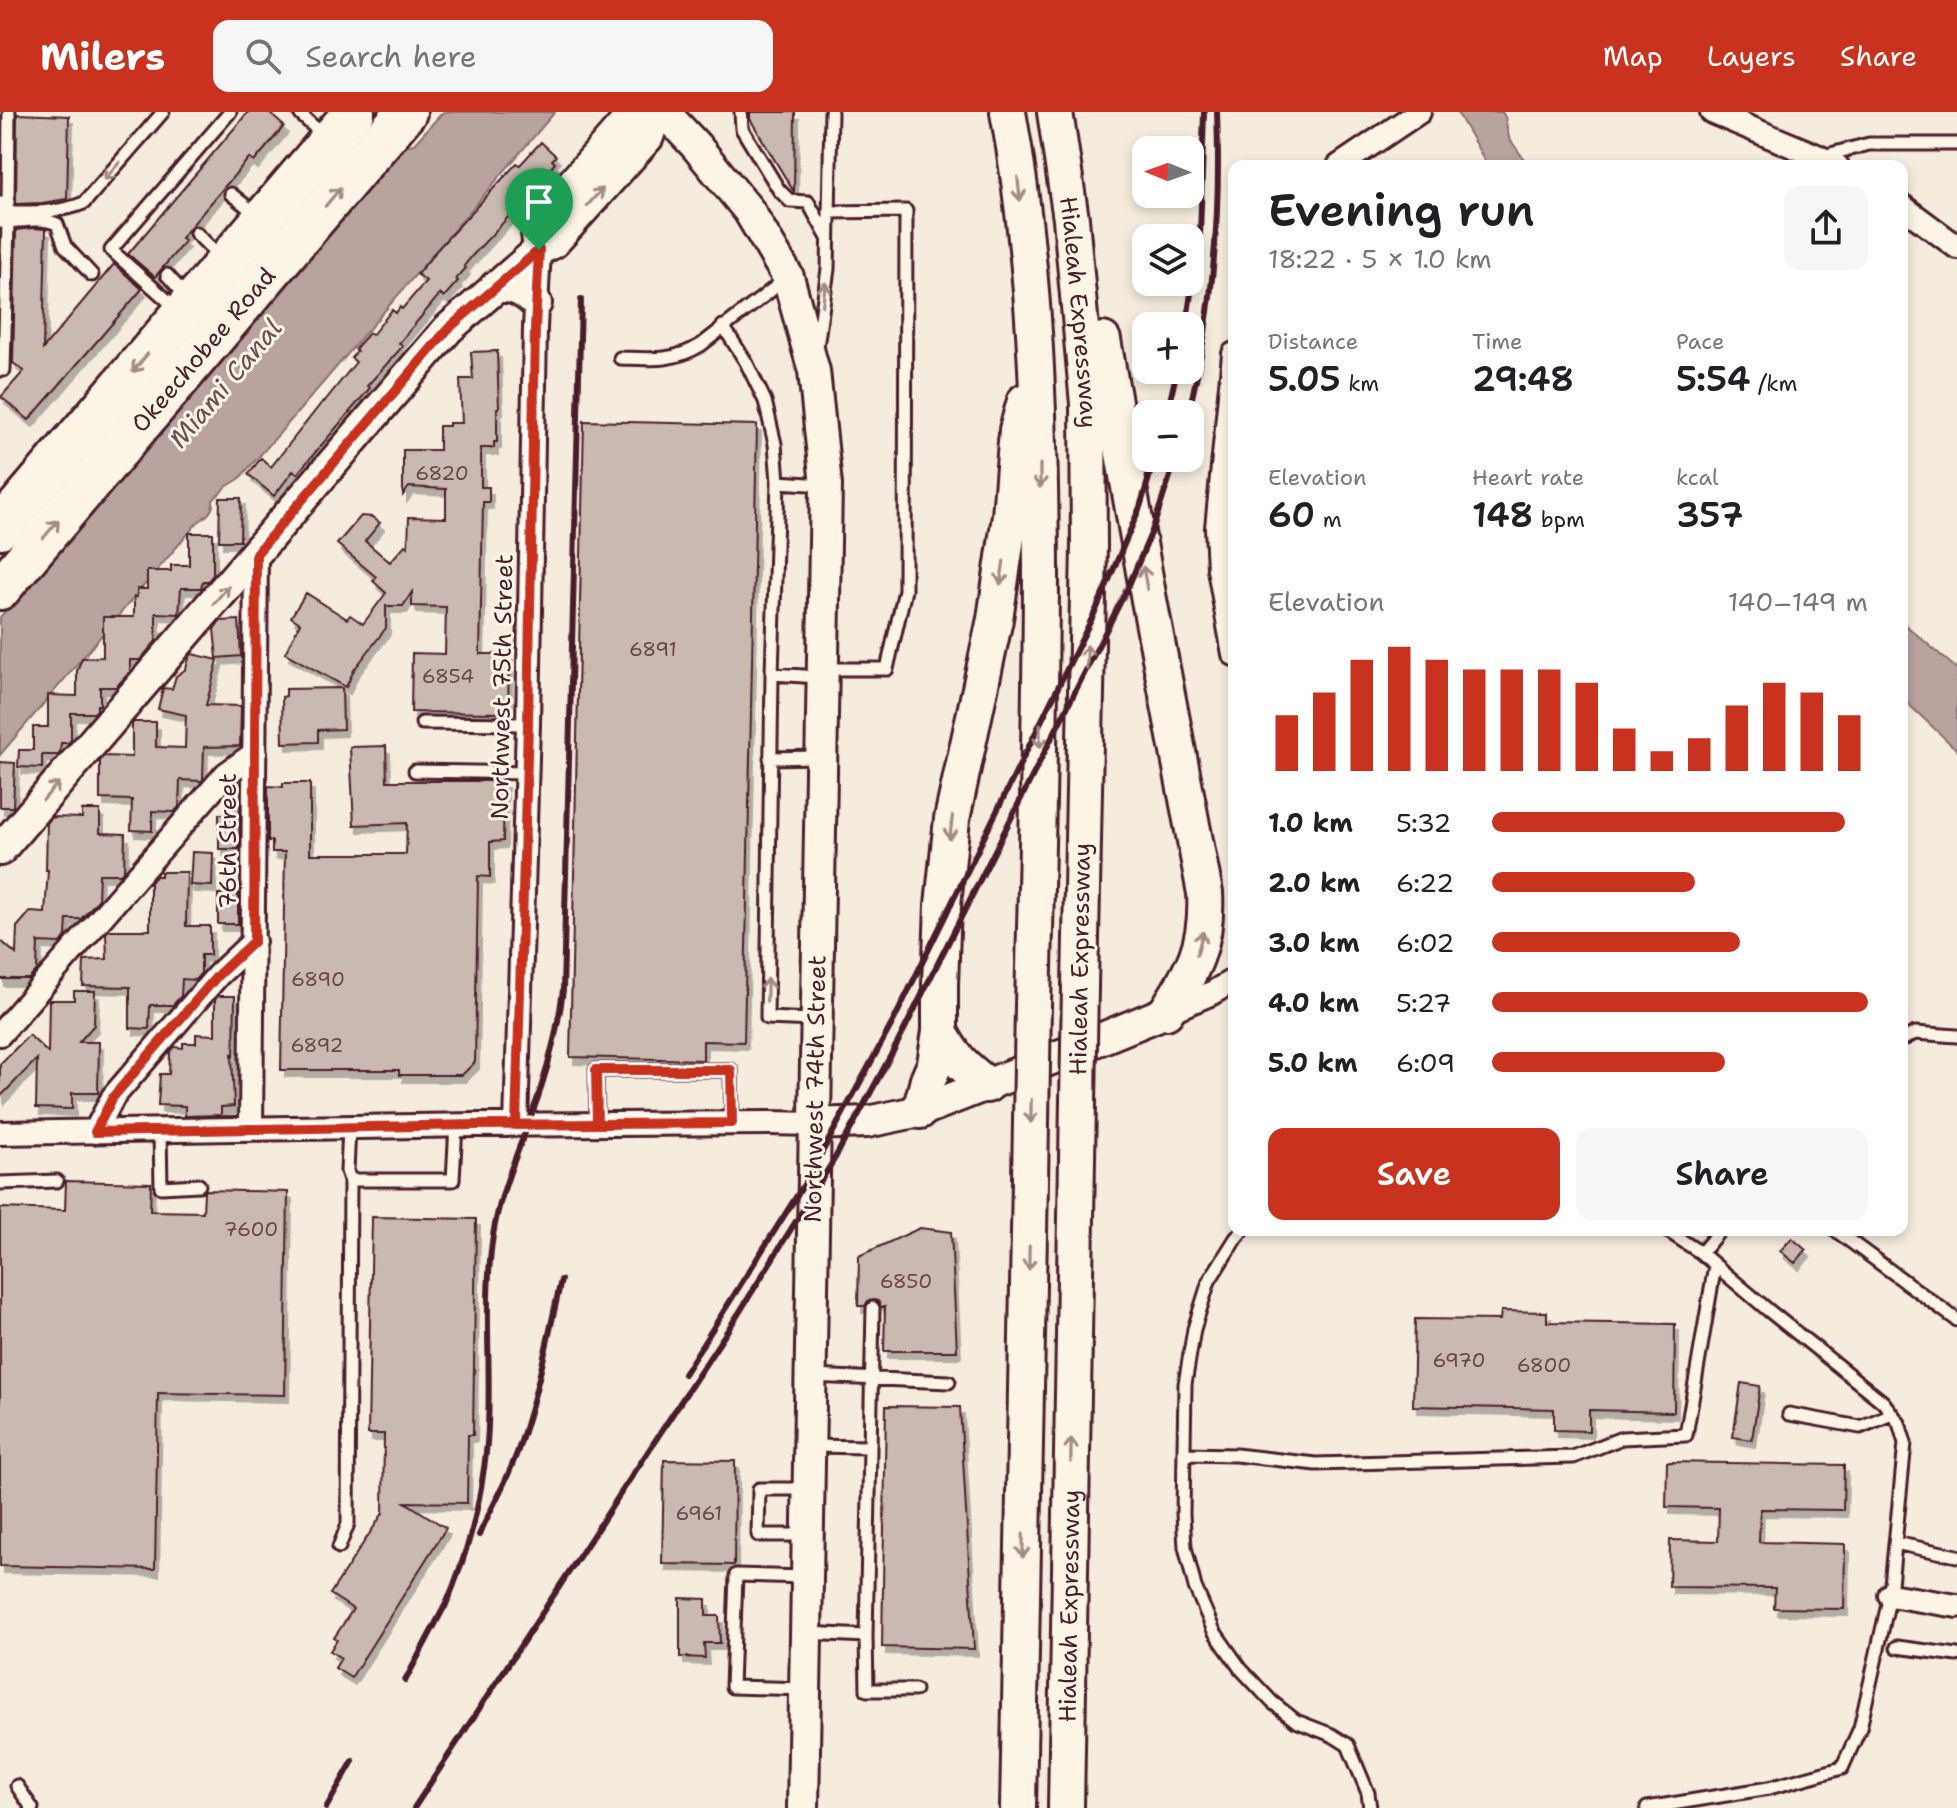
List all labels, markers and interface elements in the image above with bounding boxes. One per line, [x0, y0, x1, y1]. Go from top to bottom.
search box [213, 20, 773, 92]
text: Milers [40, 31, 165, 82]
icon: search [241, 34, 285, 78]
text: Search here [305, 36, 477, 77]
text: Map [1603, 37, 1663, 75]
text: Layers [1707, 37, 1796, 75]
text: Share [1840, 37, 1917, 75]
north arrow [1132, 136, 1204, 208]
map controls [1132, 136, 1204, 472]
one-way arrow [103, 160, 121, 180]
pin [505, 168, 573, 250]
one-way arrow [1012, 175, 1027, 202]
icon: arrive [517, 180, 561, 224]
text: Evening run [1268, 181, 1535, 240]
button: share [1784, 186, 1868, 270]
one-way arrow [324, 187, 342, 208]
one-way arrow [585, 187, 603, 207]
street label: Hialeah Expressway [1052, 194, 1104, 429]
button: layers [1132, 224, 1204, 296]
text: 18:22 · 5 × 1.0 km [1268, 241, 1492, 276]
street label: Okeechobee Road [124, 261, 283, 439]
one-way arrow [817, 281, 832, 308]
water label: Miami Canal [161, 311, 289, 455]
button: + [1132, 312, 1204, 384]
text: Distance [1268, 327, 1358, 356]
text: Time [1472, 327, 1522, 356]
text: Pace [1676, 327, 1724, 356]
one-way arrow [132, 353, 150, 373]
text: 5.05 [1268, 356, 1341, 402]
text: 29:48 [1472, 356, 1574, 402]
text: 5:54 [1676, 356, 1751, 402]
text: km [1341, 369, 1379, 398]
text: /km [1751, 369, 1797, 398]
button: − [1132, 400, 1204, 472]
house number: 6820 [415, 460, 469, 486]
one-way arrow [1032, 462, 1048, 489]
text: Elevation [1268, 463, 1366, 492]
text: Heart rate [1472, 463, 1584, 492]
text: kcal [1676, 463, 1719, 492]
text: 60 [1268, 492, 1315, 538]
text: 148 [1472, 492, 1533, 538]
text: 357 [1676, 492, 1743, 538]
text: m [1315, 505, 1342, 534]
text: bpm [1533, 505, 1585, 534]
one-way arrow [41, 520, 59, 540]
street label: Northwest 75th Street [484, 554, 520, 820]
one-way arrow [994, 560, 1009, 585]
one-way arrow [1136, 565, 1151, 591]
text: Elevation [1268, 584, 1384, 619]
text: 140–149 m [1728, 584, 1868, 619]
one-way arrow [212, 585, 230, 605]
house number: 6891 [629, 636, 677, 662]
one-way arrow [1079, 644, 1094, 671]
house number: 6854 [422, 663, 474, 689]
one-way arrow [1032, 722, 1047, 749]
street label: 76th Street [212, 773, 244, 909]
one-way arrow [42, 782, 60, 802]
text: 1.0 km [1268, 805, 1353, 840]
text: 5:32 [1396, 805, 1451, 840]
one-way arrow [943, 815, 958, 840]
street label: Hialeah Expressway [1062, 842, 1098, 1076]
text: 2.0 km [1268, 865, 1360, 900]
text: 6:22 [1396, 865, 1454, 900]
text: 3.0 km [1268, 925, 1360, 960]
text: 6:02 [1396, 925, 1454, 960]
one-way arrow [1194, 931, 1209, 957]
street label: Northwest 74th Street [797, 955, 833, 1223]
house number: 6890 [291, 966, 345, 992]
one-way arrow [760, 977, 775, 1004]
text: 4.0 km [1268, 985, 1359, 1020]
text: 5:27 [1396, 985, 1451, 1020]
house number: 6892 [290, 1032, 344, 1058]
text: 5.0 km [1268, 1045, 1358, 1080]
text: 6:09 [1396, 1045, 1455, 1080]
one-way arrow [1024, 1097, 1039, 1124]
button: Save [1268, 1128, 1560, 1220]
button: Share [1576, 1128, 1868, 1220]
house number: 7600 [224, 1216, 278, 1242]
one-way arrow [1021, 1244, 1036, 1271]
house number: 6850 [880, 1268, 932, 1294]
house number: 6970 [1433, 1347, 1485, 1373]
house number: 6800 [1517, 1352, 1571, 1378]
one-way arrow [1064, 1437, 1079, 1464]
street label: Hialeah Expressway [1051, 1489, 1087, 1723]
house number: 6961 [676, 1500, 722, 1526]
one-way arrow [1015, 1532, 1031, 1559]

